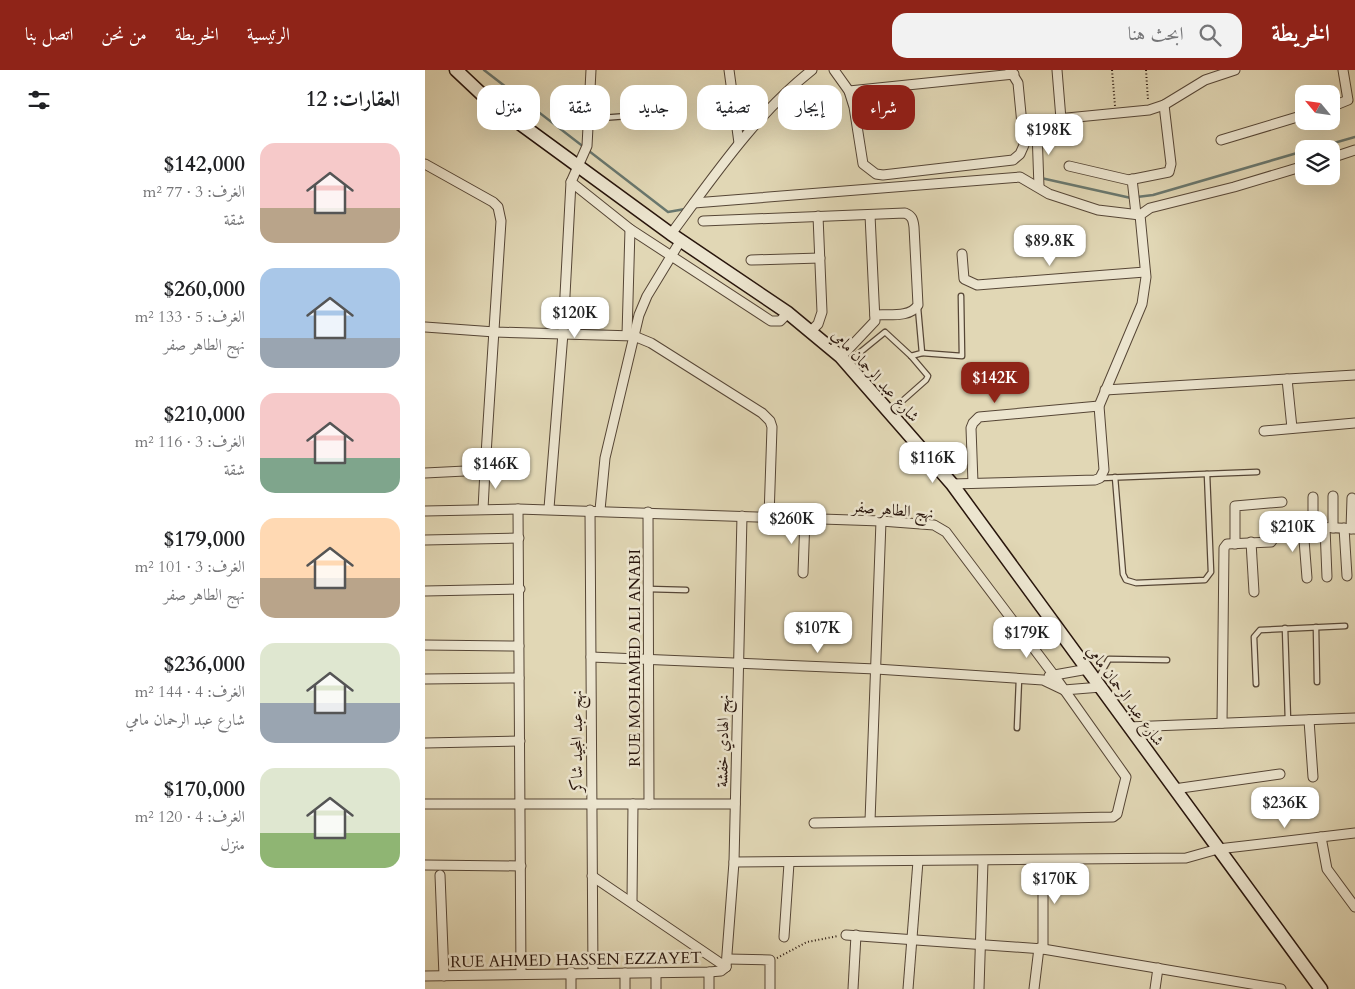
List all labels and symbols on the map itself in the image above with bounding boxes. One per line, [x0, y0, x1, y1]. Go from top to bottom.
north arrow [1295, 85, 1340, 130]
pin: $198K [1014, 114, 1084, 156]
pin: $89.8K [1009, 224, 1091, 267]
pin: $120K [540, 296, 610, 339]
street label: شارع عبد الرحمان مامي [825, 324, 924, 428]
pin: $142K [960, 362, 1030, 404]
pin: $116K [898, 442, 968, 484]
pin: $146K [461, 448, 531, 490]
street label: نهج الطاهر صفر [849, 495, 934, 527]
pin: $260K [757, 502, 827, 545]
pin: $210K [1258, 510, 1328, 553]
street label: RUE MOHAMED ALI ANABI [624, 549, 646, 767]
pin: $107K [783, 612, 853, 654]
pin: $179K [992, 616, 1062, 659]
street label: شارع عبد الرحمان مامي [1080, 641, 1169, 752]
street label: نهج عبد المجيد شاكر [566, 690, 591, 794]
street label: نهج الهادي خفشة [711, 694, 738, 788]
pin: $236K [1250, 786, 1320, 829]
pin: $170K [1020, 862, 1090, 905]
street label: RUE AHMED HASSEN EZZAYET [450, 947, 702, 973]

